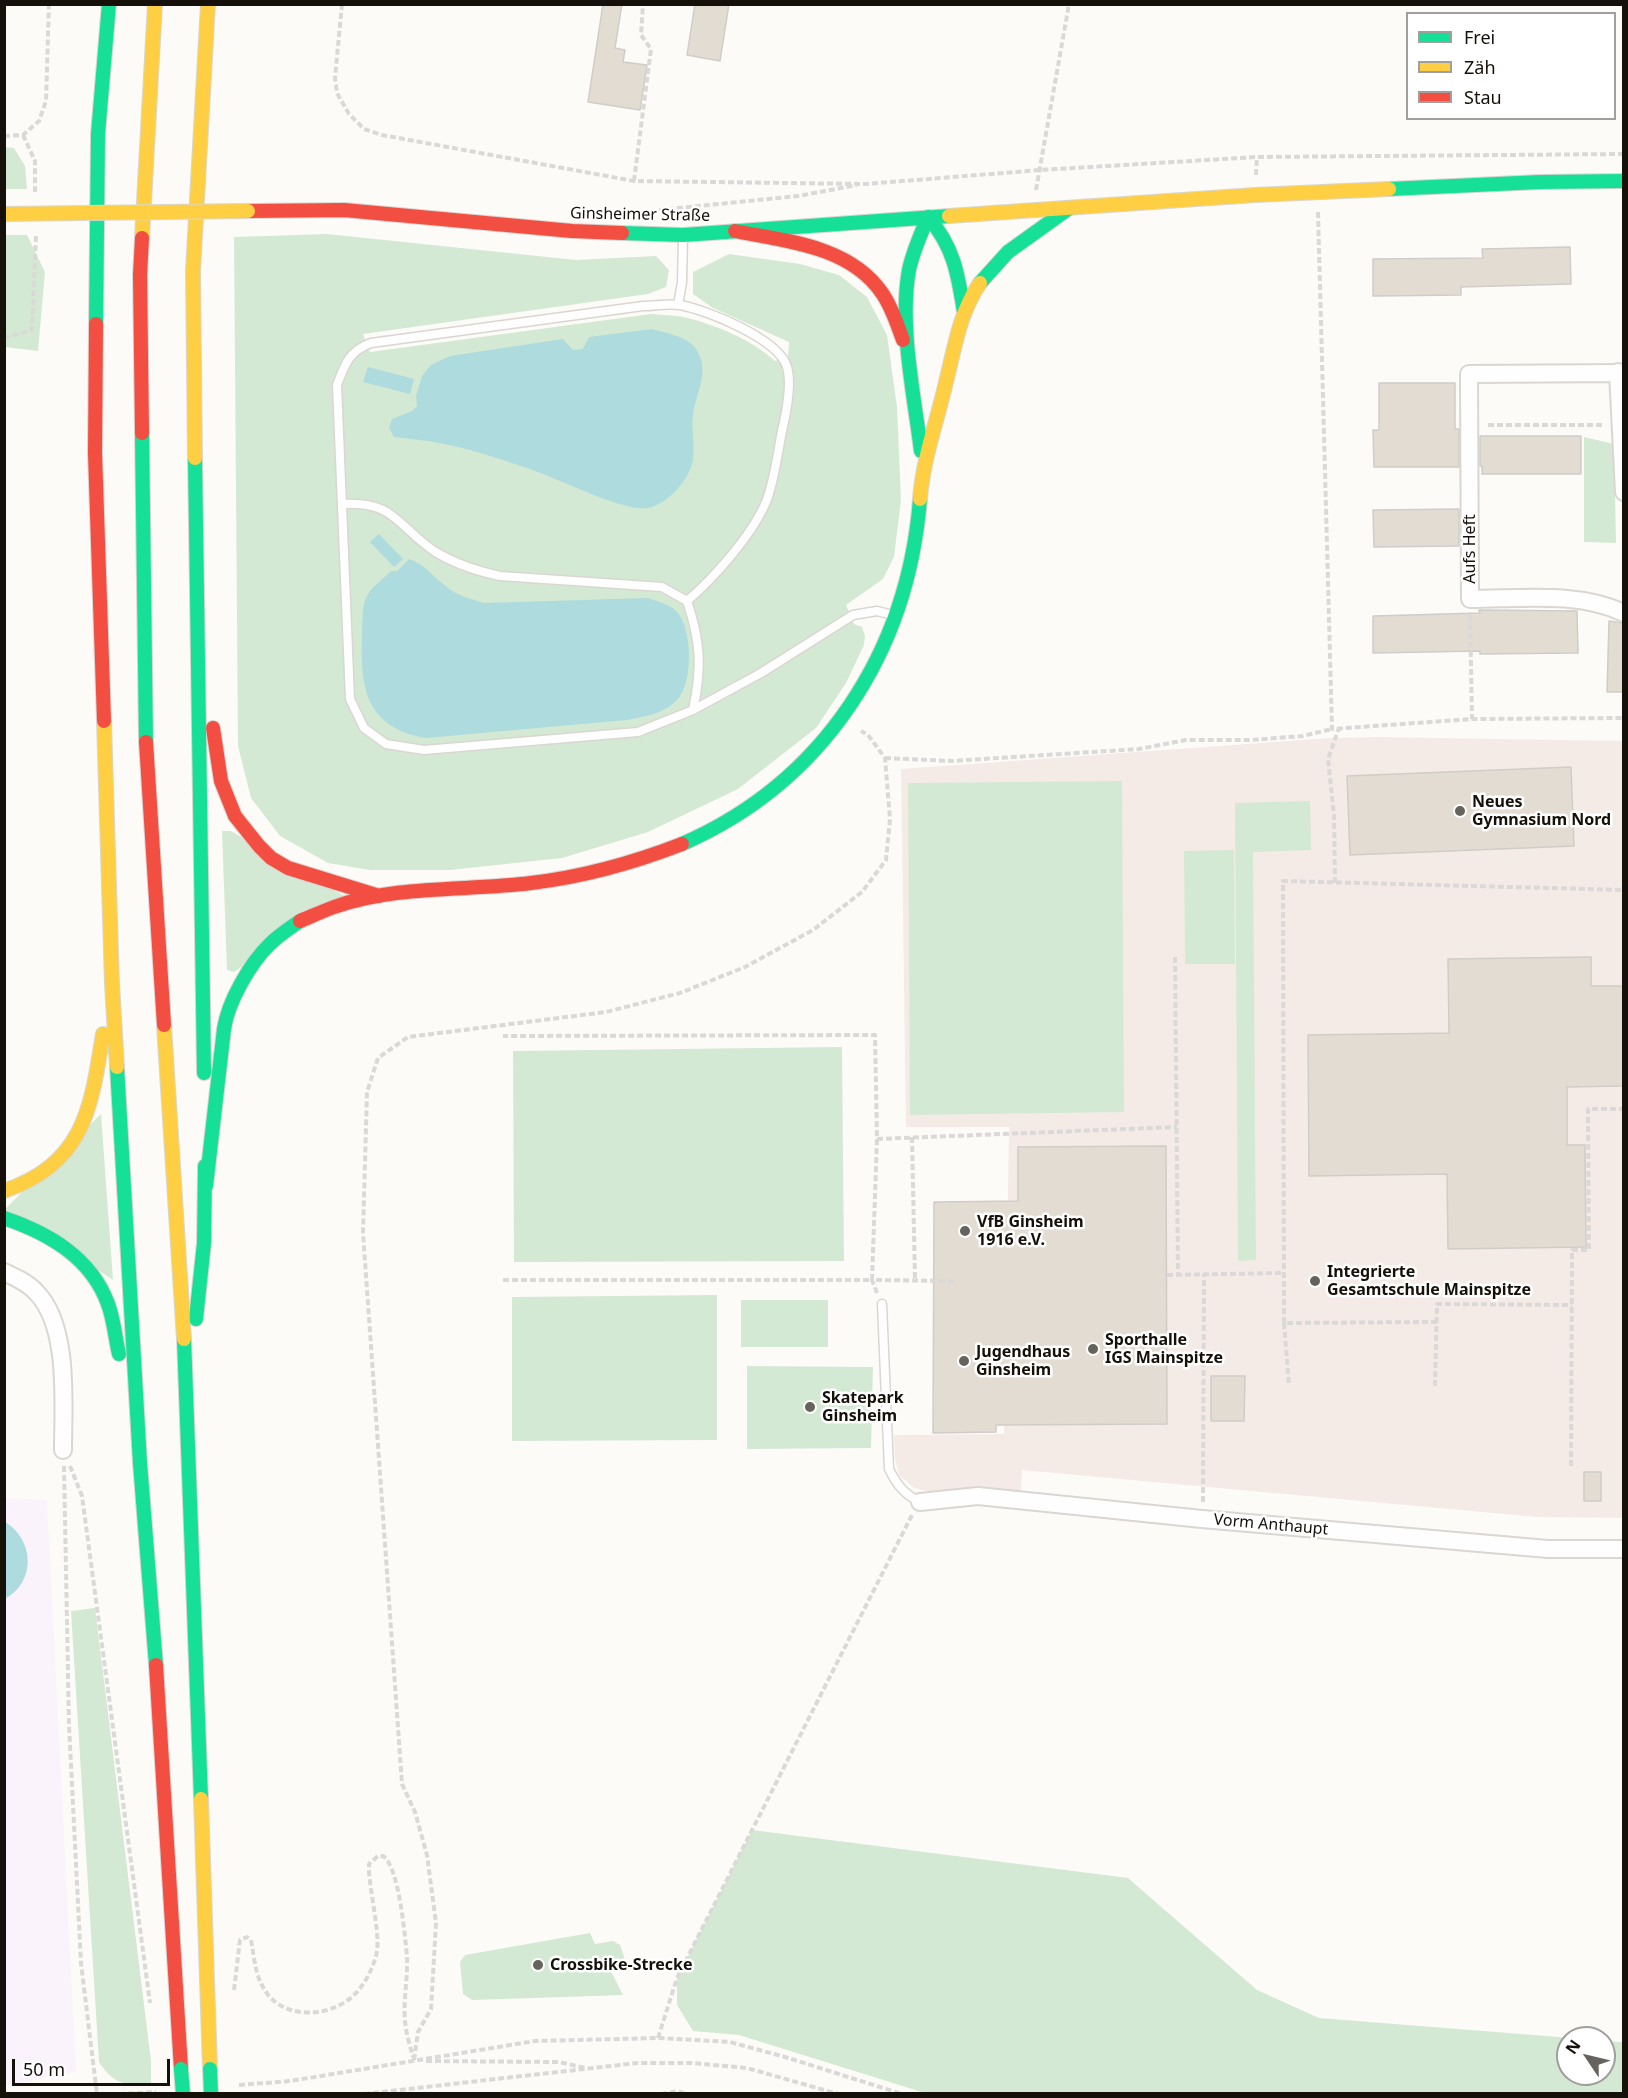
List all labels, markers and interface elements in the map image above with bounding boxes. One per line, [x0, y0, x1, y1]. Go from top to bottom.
legend [1406, 12, 1616, 120]
text: Frei [1464, 25, 1495, 49]
text: Zäh [1464, 55, 1496, 79]
text: Stau [1464, 85, 1502, 109]
street label: Ginsheimer Straße [570, 204, 710, 226]
street label: Aufs Heft [1460, 514, 1480, 584]
place label: Neues Gymnasium Nord [1472, 792, 1611, 830]
marker: Neues Gymnasium Nord [1453, 804, 1467, 818]
place label: VfB Ginsheim 1916 e.V. [977, 1212, 1084, 1250]
marker: VfB Ginsheim 1916 e.V. [958, 1224, 972, 1238]
place label: Integrierte Gesamtschule Mainspitze [1327, 1262, 1531, 1300]
marker: Integrierte Gesamtschule Mainspitze [1308, 1274, 1322, 1288]
place label: Sporthalle IGS Mainspitze [1105, 1330, 1223, 1368]
place label: Jugendhaus Ginsheim [976, 1342, 1070, 1380]
marker: Sporthalle IGS Mainspitze [1086, 1342, 1100, 1356]
marker: Jugendhaus Ginsheim [957, 1354, 971, 1368]
place label: Skatepark Ginsheim [822, 1388, 904, 1426]
marker: Skatepark Ginsheim [803, 1400, 817, 1414]
street label: Vorm Anthaupt [1213, 1510, 1329, 1540]
place label: Crossbike-Strecke [550, 1955, 693, 1975]
marker: Crossbike-Strecke [531, 1958, 545, 1972]
north arrow [1556, 2026, 1616, 2086]
text: N [1560, 2035, 1586, 2058]
scale bar [15, 2047, 172, 2085]
text: 50 m [23, 2057, 65, 2081]

